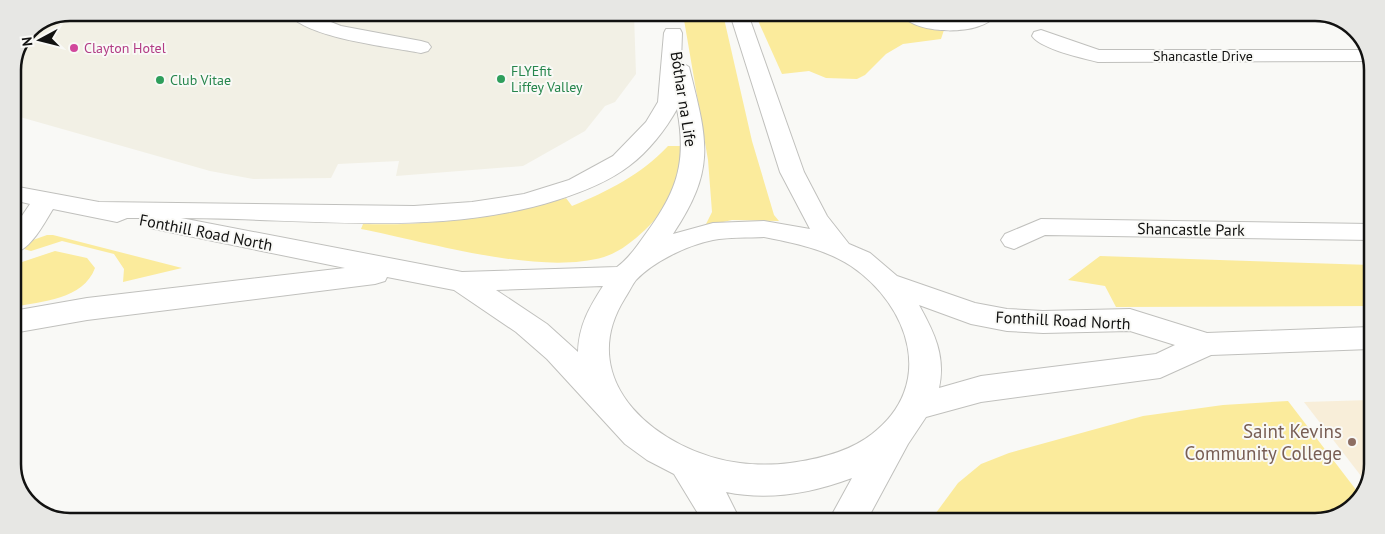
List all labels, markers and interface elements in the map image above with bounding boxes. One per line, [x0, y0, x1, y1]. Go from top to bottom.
north arrow [15, 15, 65, 65]
text: N [18, 36, 37, 47]
place label: Clayton Hotel [84, 39, 166, 57]
marker: Clayton Hotel [68, 42, 80, 54]
street label: Shancastle Drive [1153, 47, 1253, 65]
street label: Bóthar na Life [667, 50, 701, 148]
place label: FLYEfit Liffey Valley [511, 62, 583, 96]
place label: Club Vitae [170, 71, 231, 89]
marker: FLYEfit Liffey Valley [495, 73, 507, 85]
marker: Club Vitae [154, 74, 166, 86]
street label: Fonthill Road North [138, 209, 274, 255]
street label: Shancastle Park [1137, 218, 1245, 240]
street label: Fonthill Road North [995, 306, 1131, 334]
place label: Saint Kevins Community College [1185, 419, 1342, 465]
marker: Saint Kevins Community College [1346, 436, 1358, 448]

